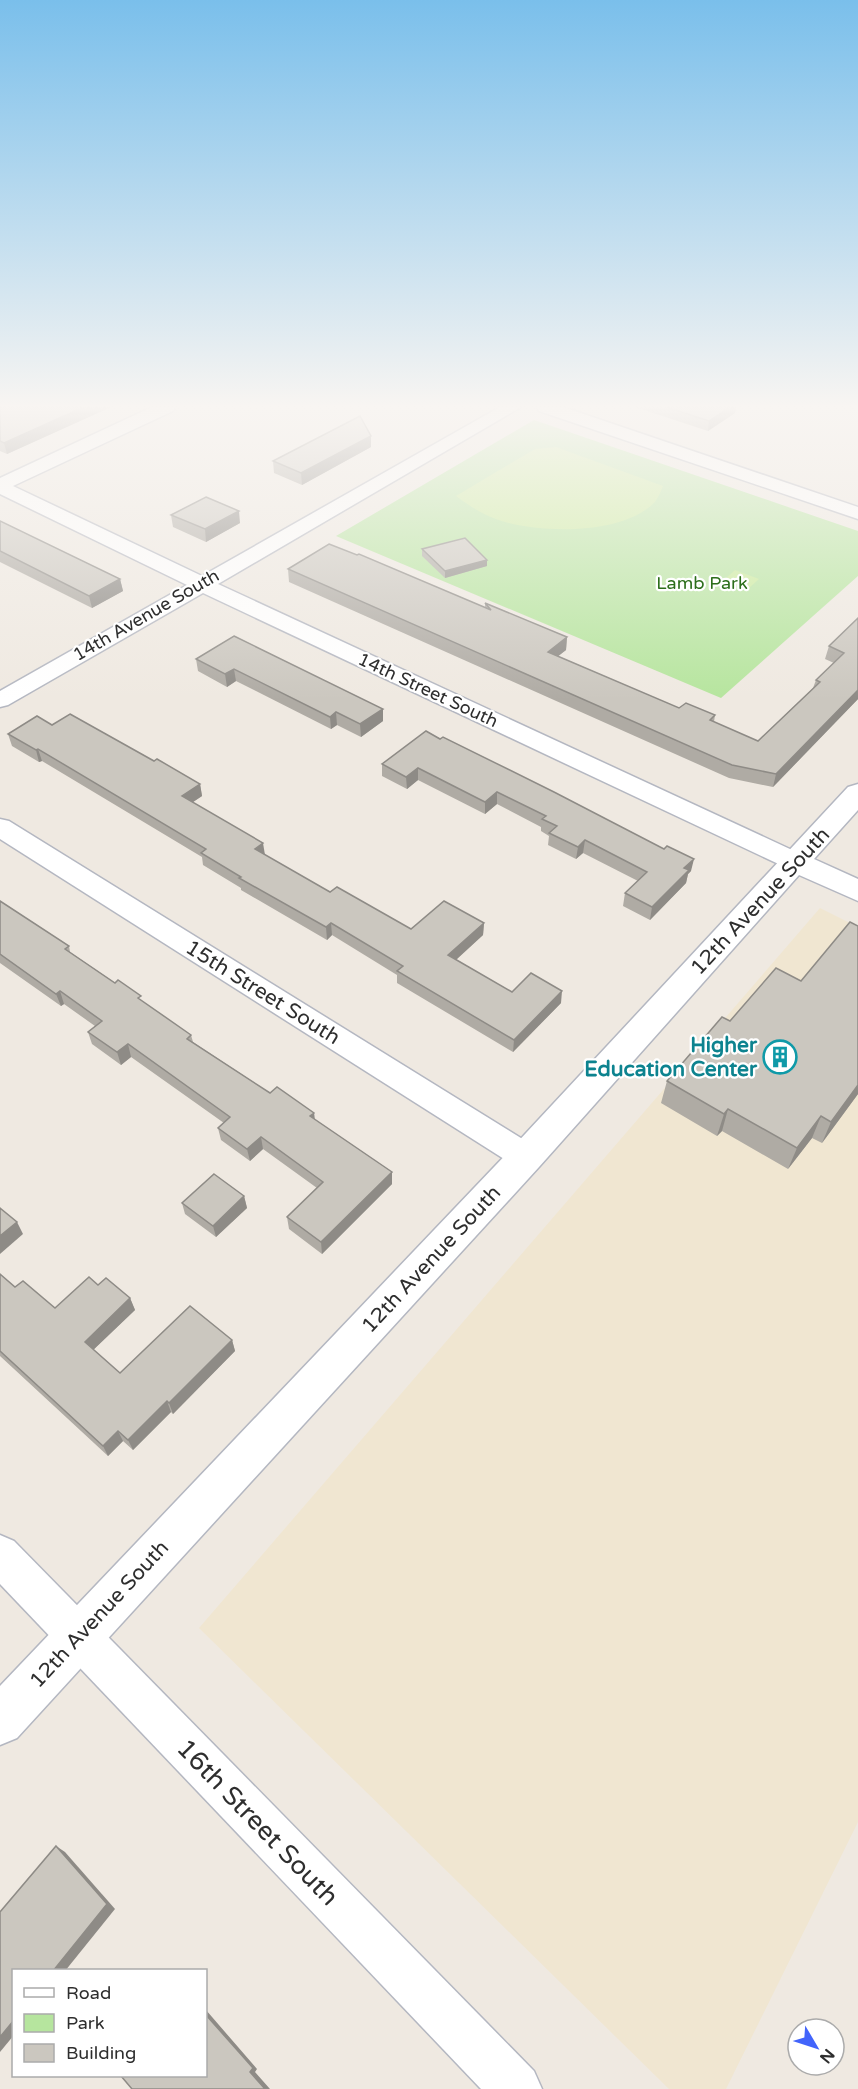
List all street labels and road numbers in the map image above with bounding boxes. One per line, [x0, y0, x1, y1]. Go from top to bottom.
street label: 14th Avenue South [69, 564, 223, 666]
street label: 14th Street South [354, 648, 502, 732]
street label: 12th Avenue South [686, 822, 835, 980]
street label: 15th Street South [181, 935, 345, 1050]
street label: 12th Avenue South [357, 1180, 506, 1338]
street label: 12th Avenue South [25, 1535, 174, 1693]
street label: 16th Street South [170, 1733, 345, 1912]

